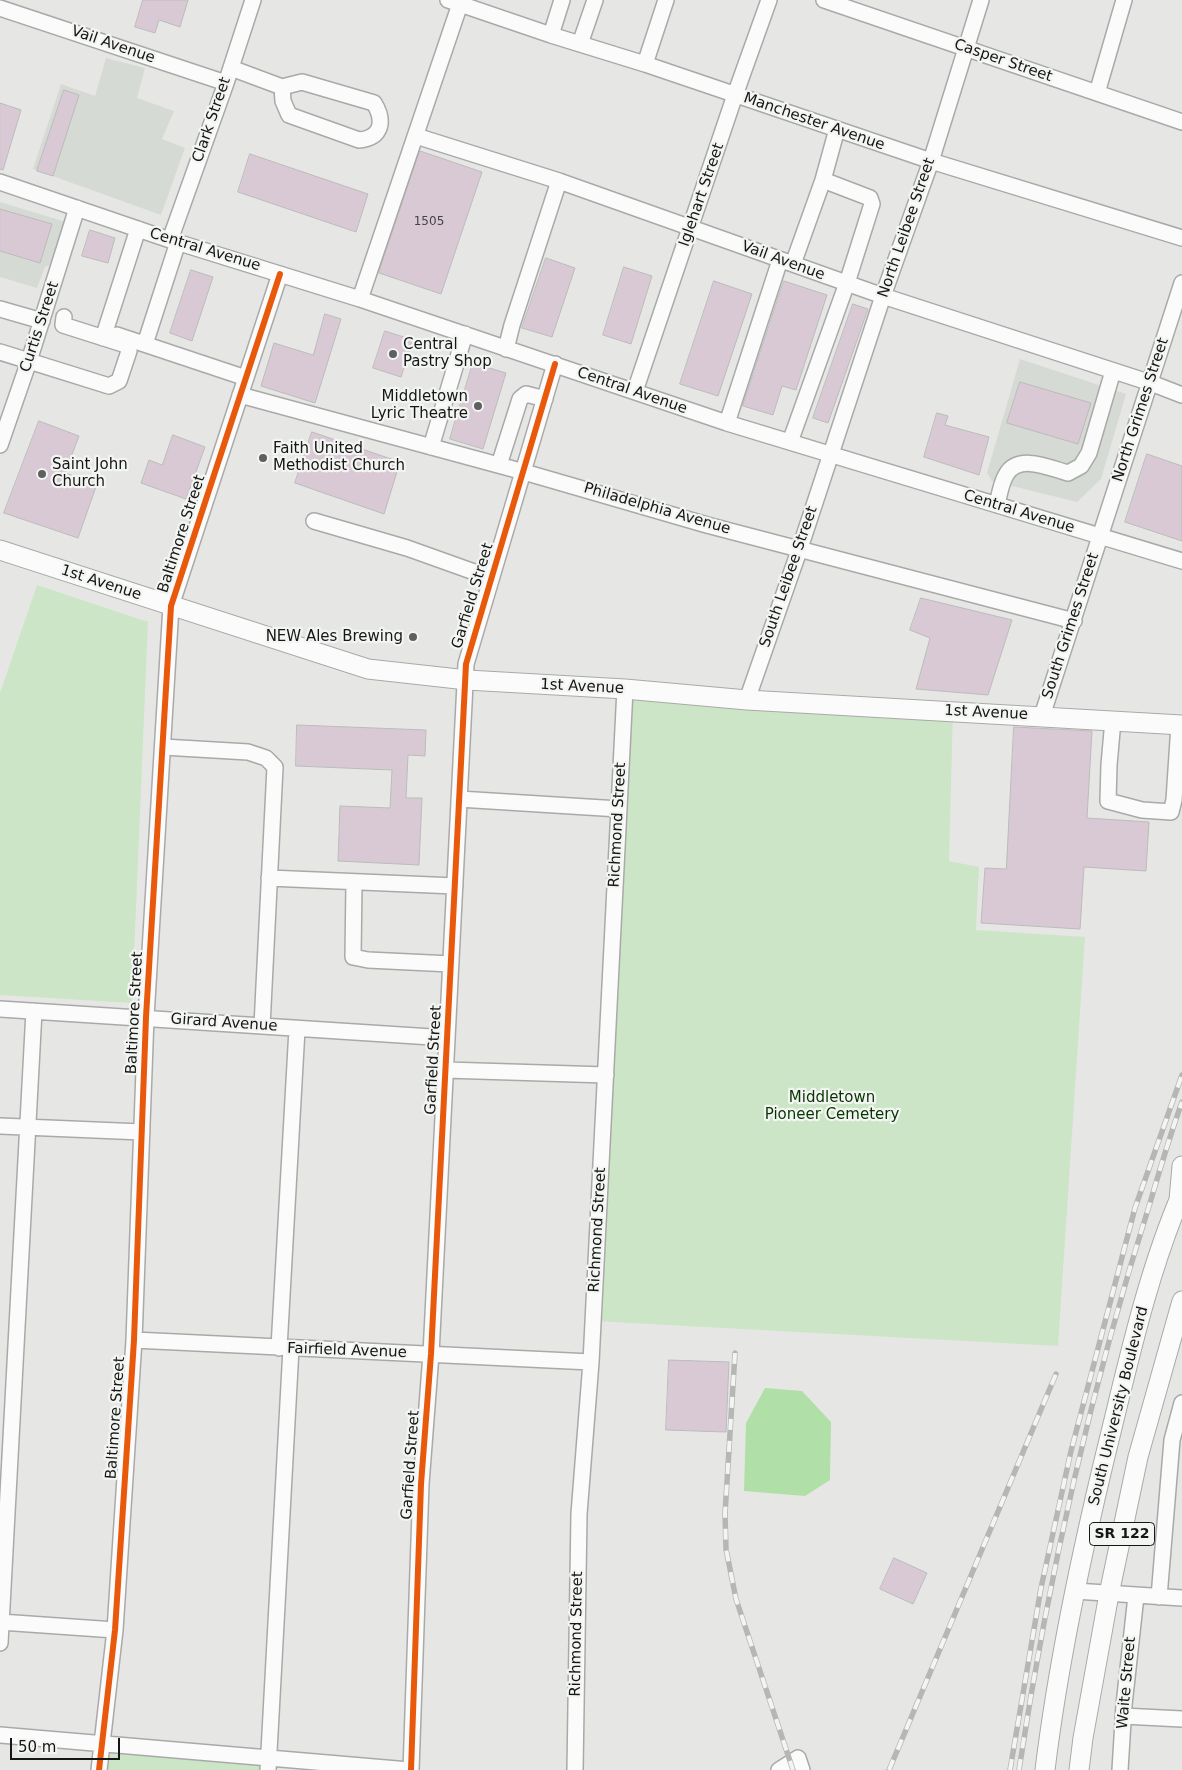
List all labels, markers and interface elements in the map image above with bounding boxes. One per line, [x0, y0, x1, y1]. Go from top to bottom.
street label: Vail Avenue [69, 22, 157, 68]
street label: Casper Street [951, 36, 1055, 86]
street label: Clark Street [189, 75, 235, 165]
street label: Manchester Avenue [741, 89, 887, 155]
street label: Iglehart Street [676, 141, 728, 249]
street label: North Leibee Street [875, 156, 939, 300]
house number: 1505 [414, 215, 444, 229]
street label: Central Avenue [147, 225, 263, 275]
street label: Vail Avenue [739, 238, 827, 284]
street label: Curtis Street [17, 279, 63, 375]
place label: Central Pastry Shop [403, 336, 492, 371]
street label: North Grimes Street [1109, 336, 1173, 484]
marker: Central Pastry Shop [387, 348, 399, 360]
street label: Central Avenue [575, 364, 689, 418]
place label: Middletown Lyric Theatre [371, 388, 468, 423]
marker: Middletown Lyric Theatre [472, 400, 484, 412]
place label: Faith United Methodist Church [273, 440, 405, 475]
marker: Faith United Methodist Church [257, 452, 269, 464]
place label: Saint John Church [52, 456, 128, 491]
marker: Saint John Church [36, 468, 48, 480]
street label: Baltimore Street [154, 473, 210, 595]
street label: Philadelphia Avenue [582, 479, 732, 539]
street label: Central Avenue [961, 487, 1077, 537]
street label: South Leibee Street [756, 504, 822, 650]
street label: Garfield Street [448, 541, 498, 651]
street label: South Grimes Street [1039, 551, 1103, 701]
street label: 1st Avenue [58, 562, 144, 604]
place label: NEW Ales Brewing [266, 628, 403, 646]
marker: NEW Ales Brewing [407, 631, 419, 643]
street label: 1st Avenue [540, 676, 624, 698]
street label: 1st Avenue [944, 702, 1028, 724]
street label: Richmond Street [606, 762, 630, 888]
street label: Baltimore Street [123, 951, 147, 1075]
street label: Garfield Street [422, 1005, 446, 1115]
street label: Girard Avenue [170, 1010, 278, 1036]
park label: Middletown Pioneer Cemetery [765, 1089, 899, 1124]
street label: Richmond Street [586, 1167, 610, 1293]
street label: South University Boulevard [1086, 1305, 1152, 1507]
street label: Fairfield Avenue [287, 1340, 407, 1362]
street label: Baltimore Street [103, 1356, 129, 1480]
street label: Garfield Street [398, 1410, 424, 1520]
road number: SR 122 [1090, 1522, 1154, 1546]
street label: Richmond Street [567, 1571, 587, 1697]
street label: Waite Street [1114, 1636, 1140, 1730]
scale bar [12, 1728, 122, 1760]
text: 50 m [18, 1738, 56, 1756]

